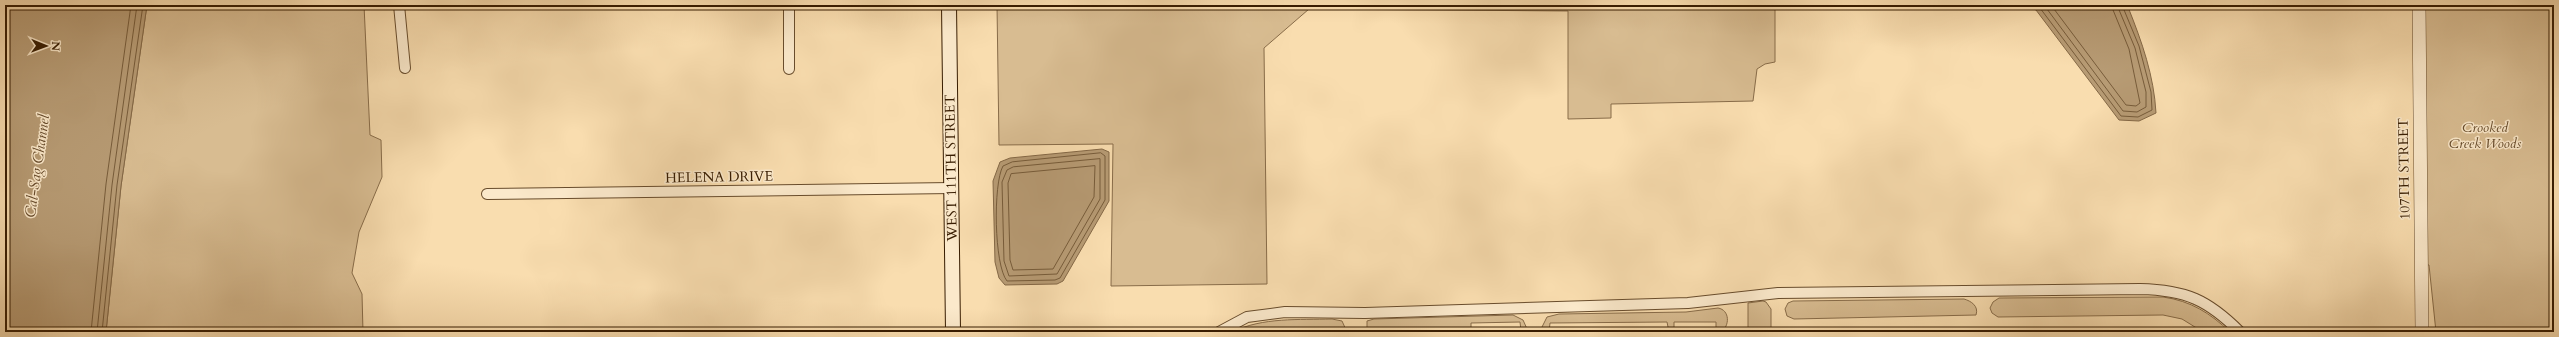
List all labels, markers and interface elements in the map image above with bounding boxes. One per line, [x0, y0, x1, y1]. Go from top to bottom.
north arrow [26, 26, 66, 66]
text: N [48, 41, 63, 52]
street label: WEST 111TH STREET [940, 94, 962, 243]
water label: Cal-Sag Channel [20, 112, 54, 219]
street label: 107TH STREET [2394, 118, 2414, 220]
park label: Crooked Creek Woods [2449, 118, 2522, 153]
street label: HELENA DRIVE [665, 167, 773, 187]

